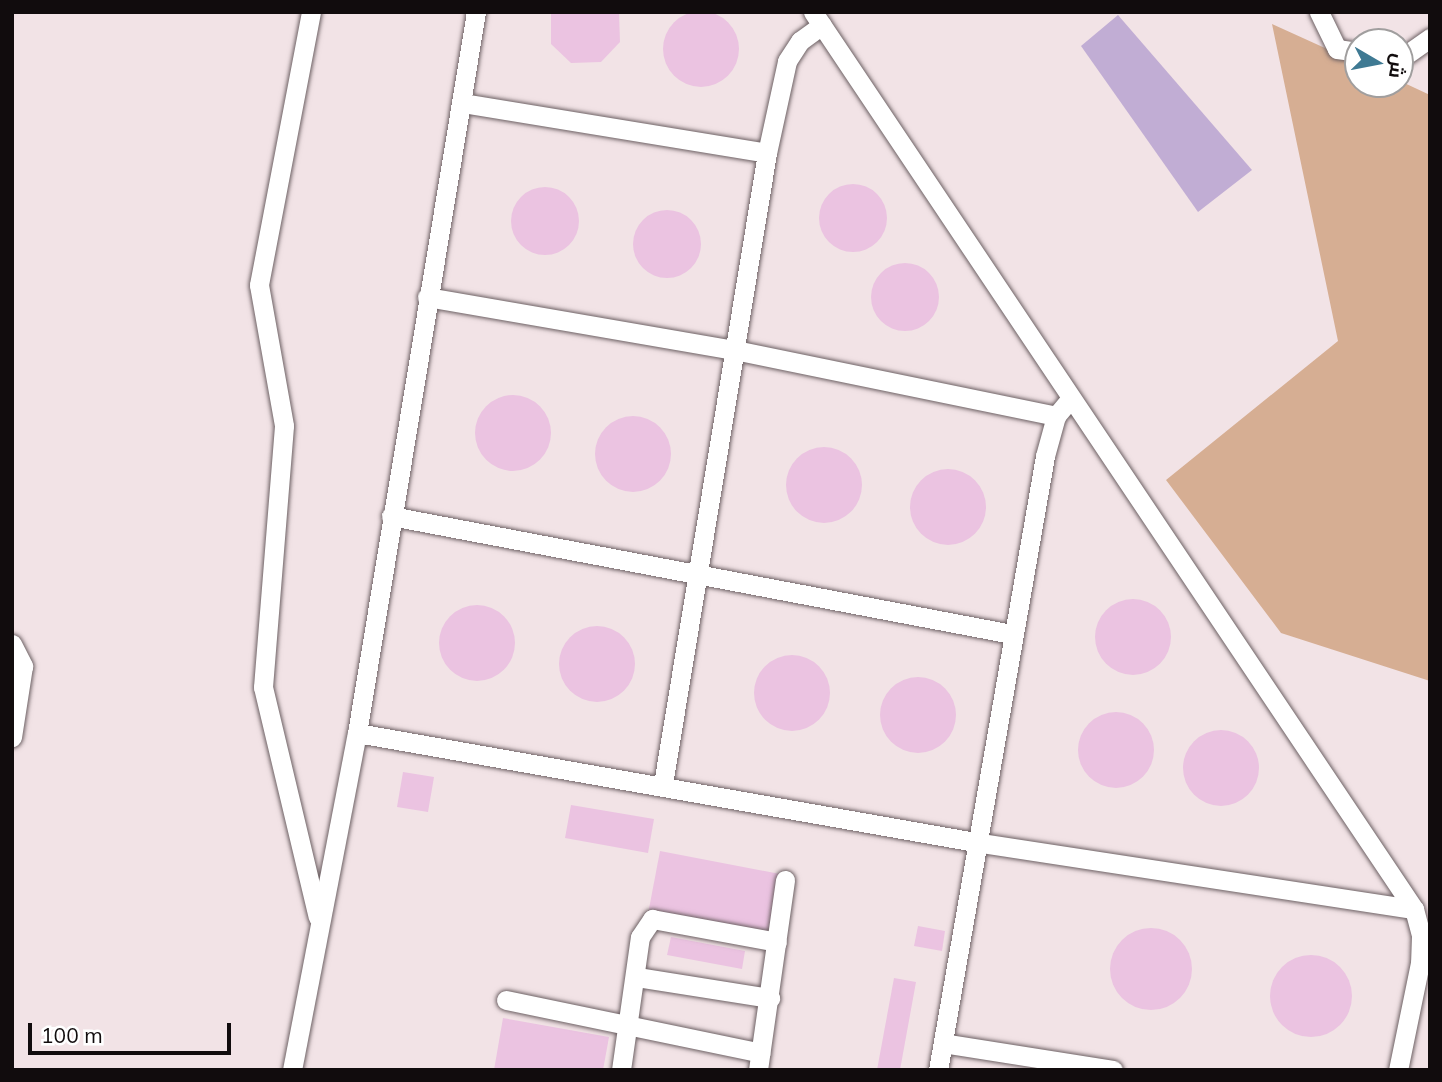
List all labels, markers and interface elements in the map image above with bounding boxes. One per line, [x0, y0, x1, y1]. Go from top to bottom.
north arrow [1344, 28, 1414, 98]
text: ش [1384, 52, 1412, 80]
scale bar [32, 1009, 234, 1052]
text: 100 m [41, 1022, 103, 1048]

